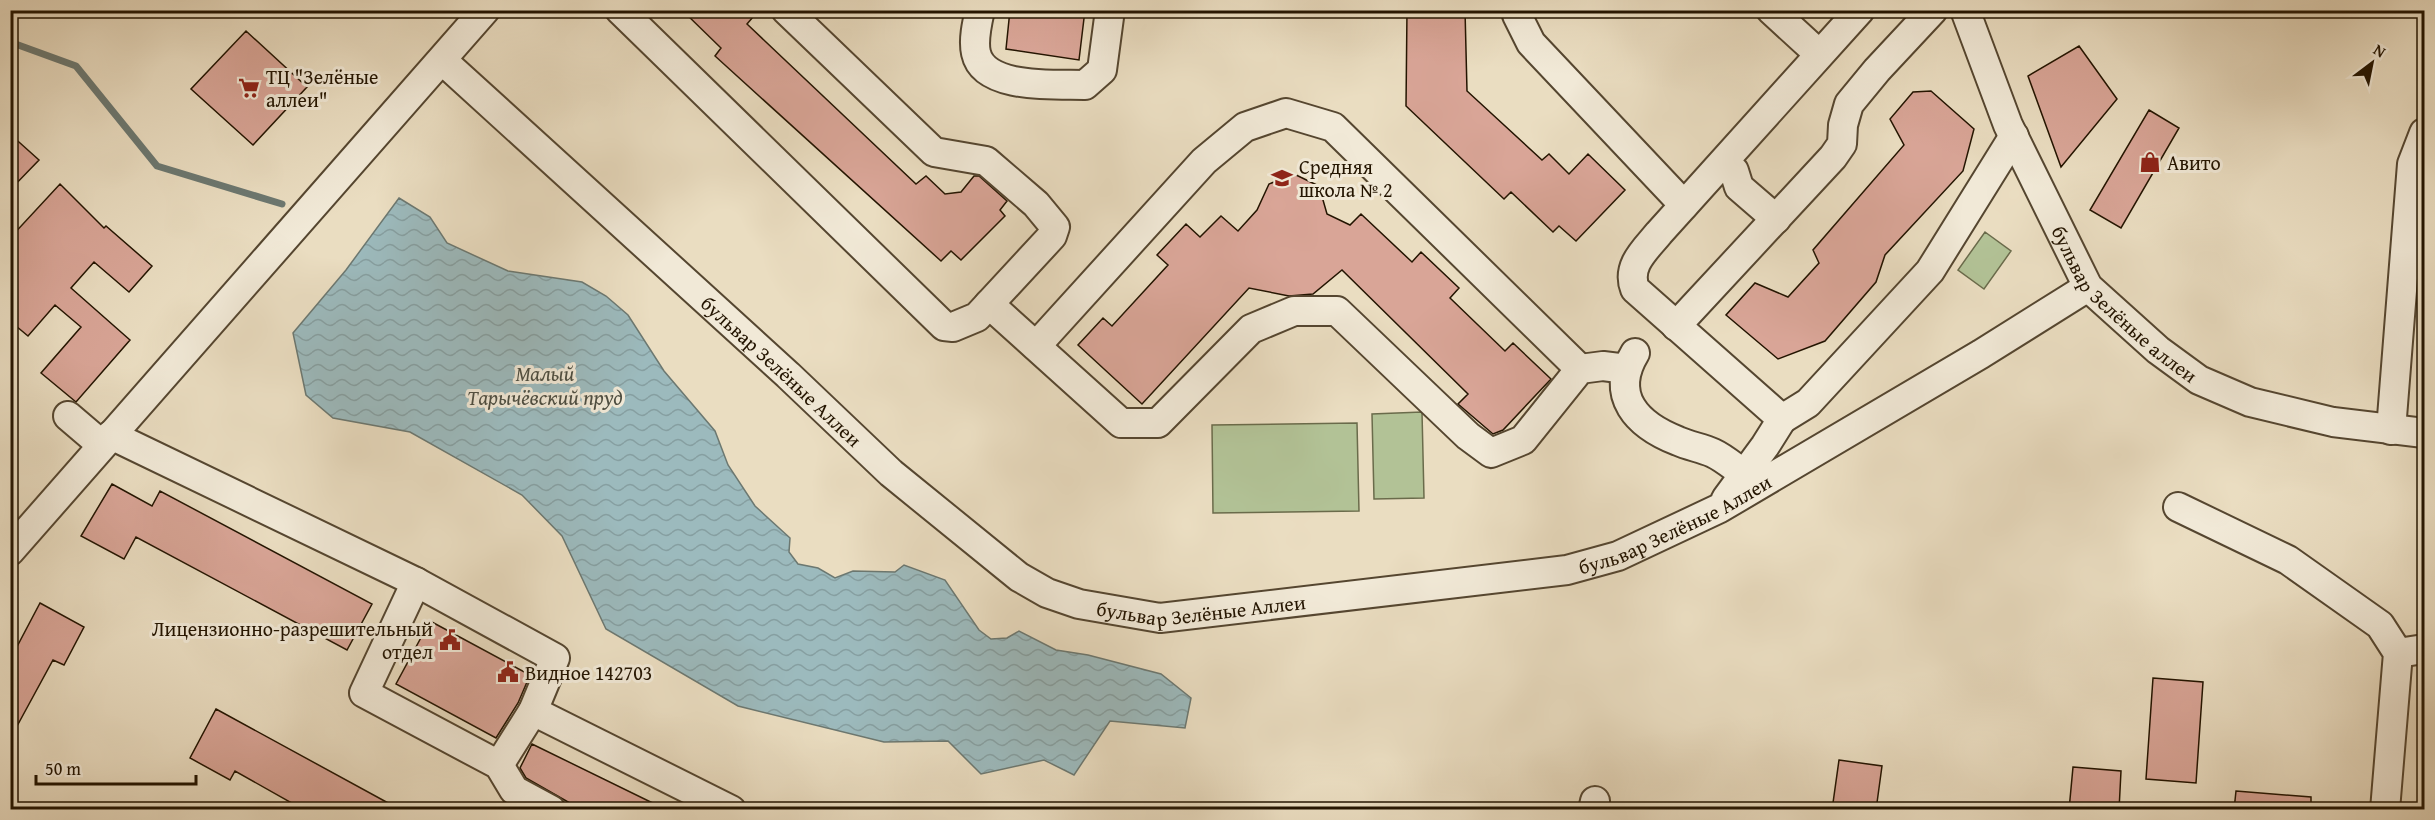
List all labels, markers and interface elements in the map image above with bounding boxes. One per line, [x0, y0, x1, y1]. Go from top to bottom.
north arrow [2342, 33, 2402, 93]
text: N [2369, 37, 2391, 63]
place label: ТЦ "Зелёные аллеи" [266, 62, 378, 114]
supermarket icon: ТЦ "Зелёные аллеи" [237, 76, 261, 100]
place label: Авито [2167, 148, 2221, 177]
shop icon: Авито [2138, 150, 2162, 174]
place label: Средняя школа № 2 [1299, 152, 1393, 204]
school or university icon: Средняя школа № 2 [1270, 166, 1294, 190]
street label: бульвар Зелёные аллеи [2045, 220, 2204, 389]
street label: бульвар Зелёные Аллеи [695, 288, 869, 453]
water label: Малый Тарычёвский пруд [467, 358, 623, 413]
street label: бульвар Зелёные Аллеи [1575, 467, 1776, 581]
street label: бульвар Зелёные Аллеи [1094, 586, 1307, 633]
place label: Лицензионно-разрешительный отдел [152, 614, 433, 666]
public building icon: Лицензионно-разрешительный отдел [438, 628, 462, 652]
place label: Видное 142703 [525, 658, 652, 687]
public building icon: Видное 142703 [496, 660, 520, 684]
scale bar [36, 748, 196, 786]
text: 50 m [45, 755, 81, 782]

